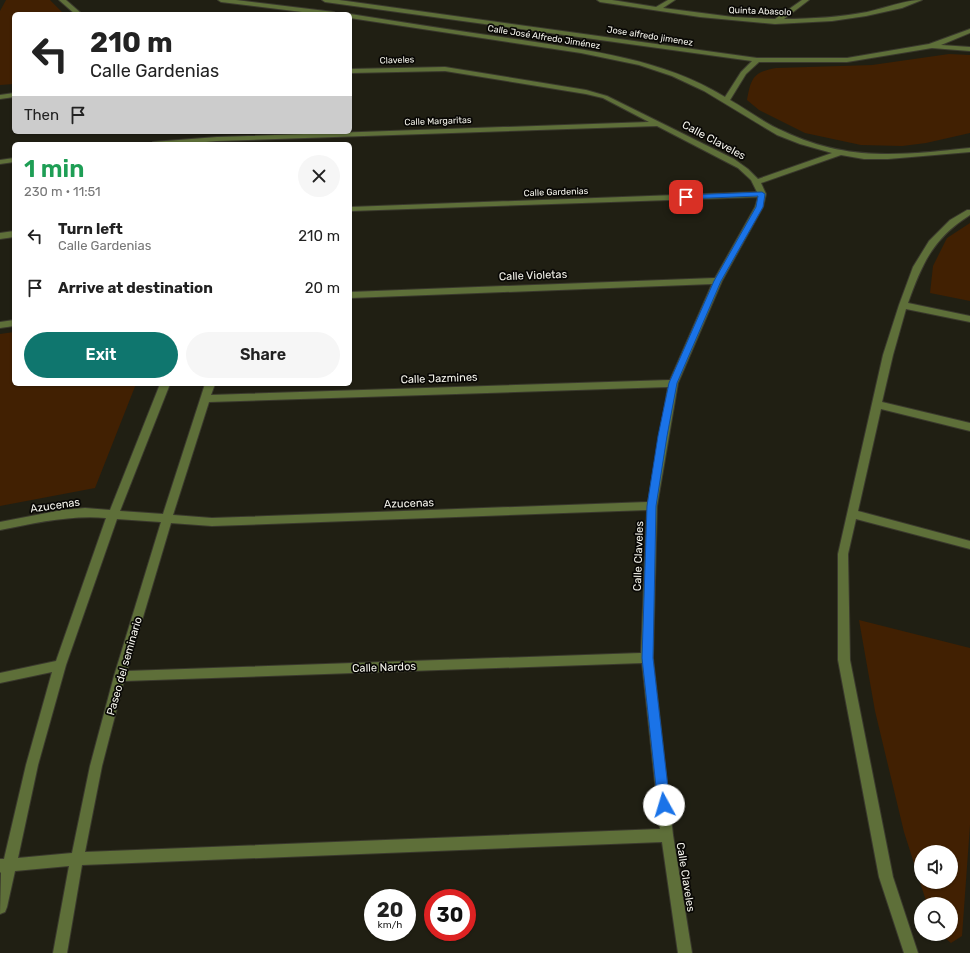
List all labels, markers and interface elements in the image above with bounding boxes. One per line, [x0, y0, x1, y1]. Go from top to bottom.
street label: Quinta Abasolo [728, 5, 792, 17]
street label: Calle José Alfredo Jiménez [487, 23, 601, 51]
street label: Jose alfredo jimenez [606, 24, 694, 48]
text: 210 m [90, 26, 173, 59]
icon: left [24, 28, 76, 80]
street label: Claveles [379, 54, 415, 66]
text: Calle Gardenias [90, 60, 219, 82]
icon: arrive [67, 104, 89, 126]
text: Then [24, 106, 59, 124]
street label: Calle Margaritas [404, 115, 472, 127]
street label: Calle Claveles [680, 118, 748, 163]
text: 1 min [24, 155, 84, 183]
button: close [298, 155, 340, 197]
pin [669, 180, 703, 214]
text: 230 m · 11:51 [24, 184, 101, 199]
street label: Calle Gardenias [524, 186, 589, 198]
icon: arrive [675, 186, 697, 208]
text: Turn left [58, 220, 123, 238]
icon: left [24, 225, 46, 247]
text: 210 m [298, 227, 340, 245]
text: Calle Gardenias [58, 238, 151, 253]
street label: Calle Violetas [499, 268, 568, 283]
icon: arrive [24, 277, 46, 299]
text: Arrive at destination [58, 279, 213, 297]
text: 20 m [305, 279, 340, 297]
button: Exit [24, 332, 178, 378]
button: Share [186, 332, 340, 378]
street label: Calle Jazmines [400, 371, 478, 386]
street label: Azucenas [29, 496, 81, 515]
street label: Azucenas [384, 496, 435, 511]
street label: Calle Claveles [631, 520, 646, 591]
street label: Paseo del seminario [104, 615, 145, 717]
street label: Calle Nardos [352, 660, 417, 675]
position arrow [643, 784, 685, 826]
street label: Calle Claveles [674, 841, 697, 913]
map controls [914, 845, 958, 941]
button: sound [914, 845, 958, 889]
speed limit sign: 30 [424, 889, 476, 941]
button: search [914, 897, 958, 941]
text: 20 [377, 898, 403, 922]
text: km/h [378, 919, 402, 931]

